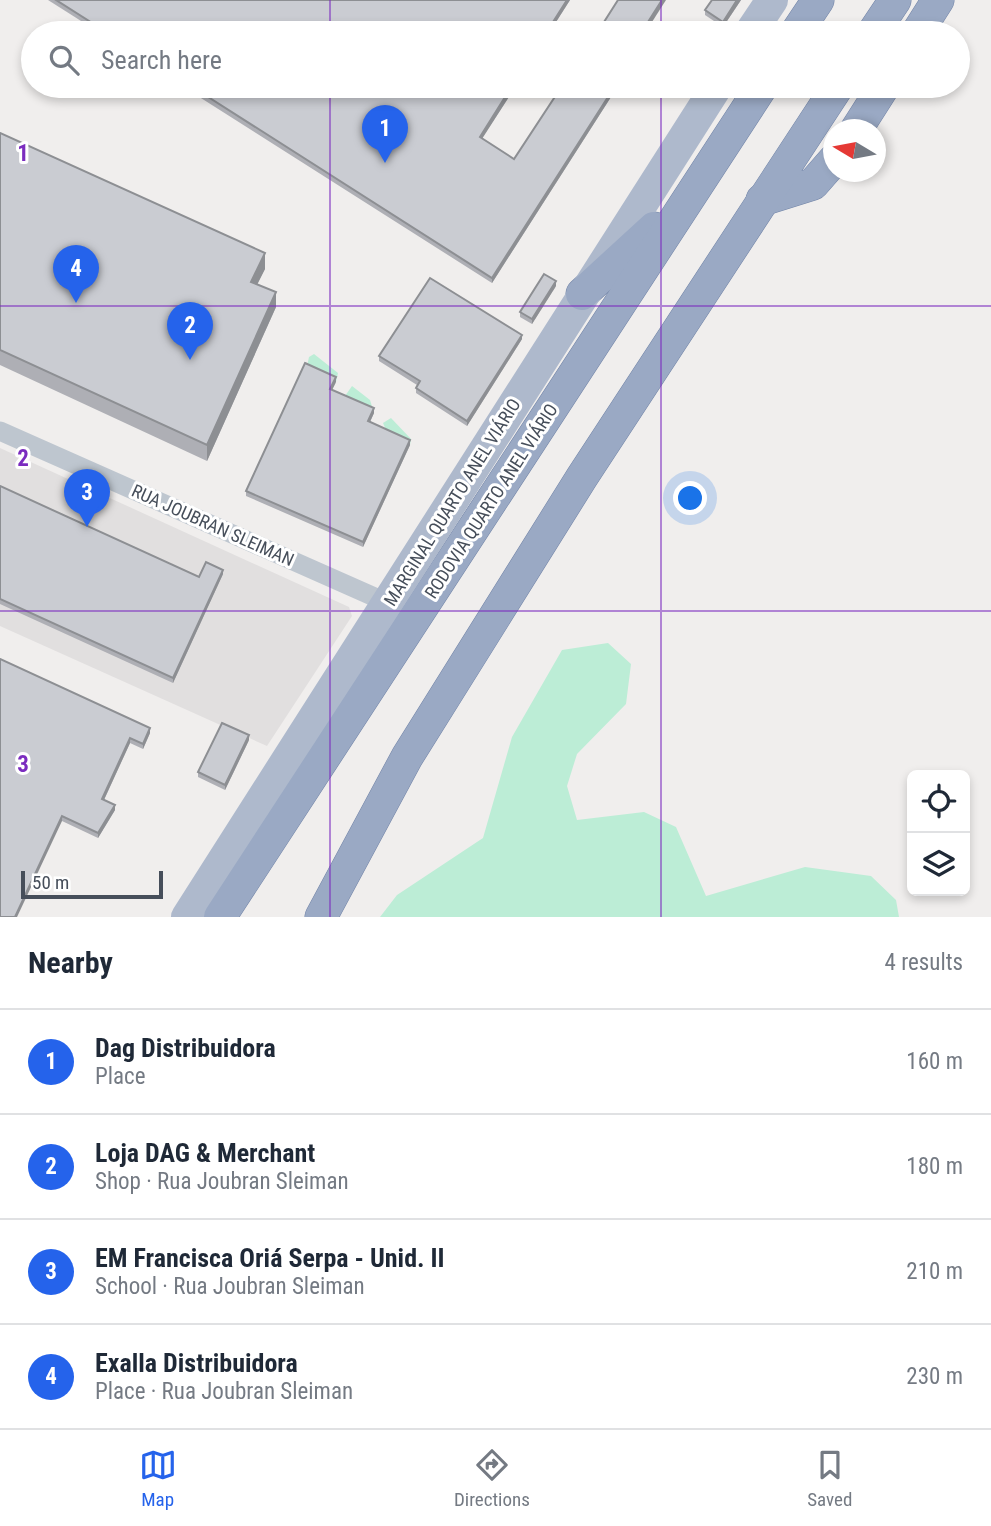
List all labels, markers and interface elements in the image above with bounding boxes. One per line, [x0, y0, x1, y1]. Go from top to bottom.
search box [21, 21, 970, 98]
icon: search [45, 41, 83, 79]
text: Search here [101, 45, 222, 75]
pin: 1 [362, 105, 408, 163]
north arrow [823, 119, 886, 182]
text: 1 [17, 140, 29, 167]
pin: 4 [53, 245, 99, 303]
pin: 2 [167, 302, 213, 360]
street label: MARGINAL QUARTO ANEL VIÁRIO [379, 394, 525, 610]
street label: RODOVIA QUARTO ANEL VIÁRIO [420, 400, 562, 602]
text: 2 [17, 445, 29, 472]
pin: 3 [64, 469, 110, 527]
street label: RUA JOUBRAN SLEIMAN [129, 480, 297, 570]
your location [673, 481, 707, 515]
text: 3 [17, 751, 29, 778]
map controls [907, 770, 970, 896]
button: locate [907, 770, 970, 833]
button: layers [907, 833, 970, 896]
scale bar [21, 868, 163, 900]
text: 50 m [32, 871, 69, 894]
text: Nearby [28, 945, 113, 980]
text: 4 results [885, 949, 963, 976]
text: Dag Distribuidora [95, 1033, 276, 1063]
text: 1 [45, 1048, 57, 1075]
text: 160 m [906, 1048, 963, 1075]
text: Place [95, 1063, 145, 1090]
text: Loja DAG & Merchant [95, 1138, 315, 1168]
text: 2 [45, 1153, 57, 1180]
text: 180 m [906, 1153, 963, 1180]
text: Shop · Rua Joubran Sleiman [95, 1168, 349, 1195]
text: EM Francisca Oriá Serpa - Unid. II [95, 1243, 445, 1273]
text: 3 [45, 1258, 57, 1285]
text: 210 m [906, 1258, 963, 1285]
text: School · Rua Joubran Sleiman [95, 1273, 365, 1300]
text: Exalla Distribuidora [95, 1348, 298, 1378]
text: 4 [45, 1363, 57, 1390]
text: 230 m [906, 1363, 963, 1390]
text: Place · Rua Joubran Sleiman [95, 1378, 353, 1405]
tab: Map [139, 1446, 177, 1511]
tab: Directions [454, 1446, 530, 1511]
tab: Saved [807, 1446, 852, 1511]

